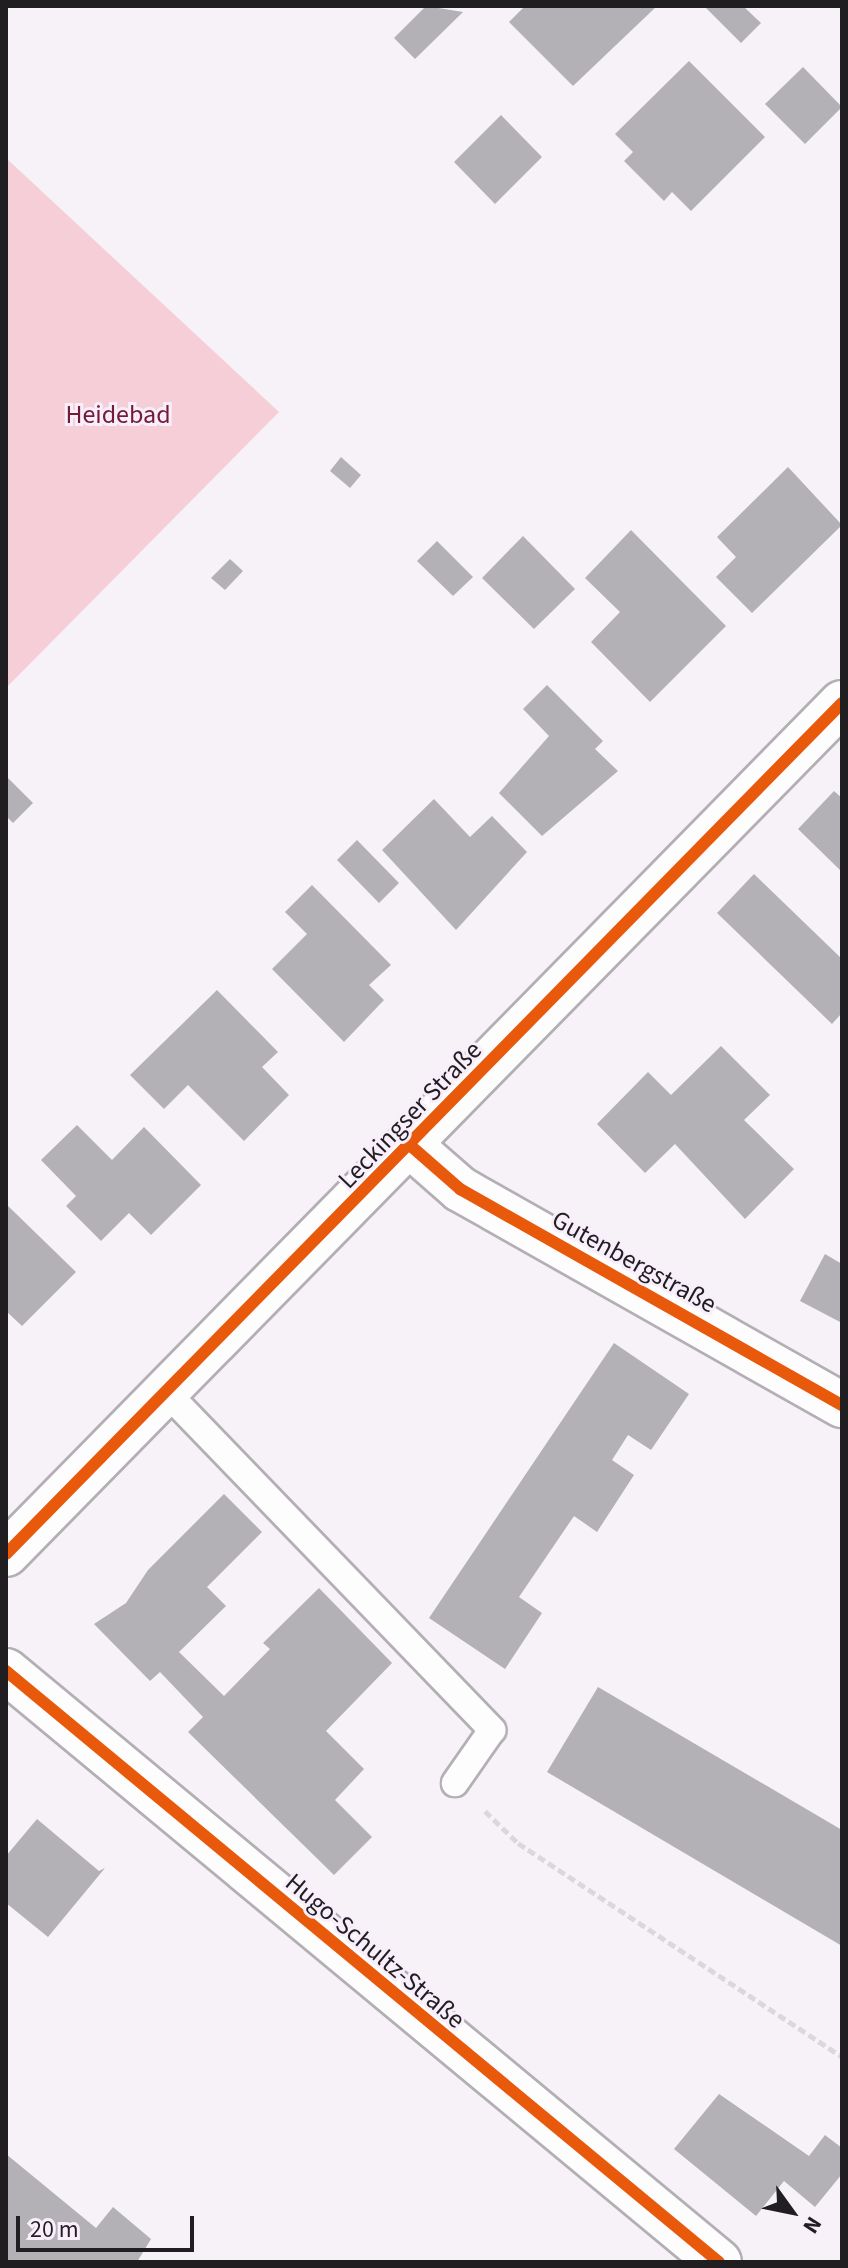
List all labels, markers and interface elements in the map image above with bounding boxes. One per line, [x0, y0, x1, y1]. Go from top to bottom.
park label: Heidebad [65, 399, 171, 431]
street label: Leckingser Straße [332, 1035, 488, 1195]
street label: Gutenbergstraße [546, 1204, 722, 1320]
street label: Hugo-Schultz-Straße [279, 1867, 471, 2035]
north arrow [752, 2172, 832, 2252]
scale bar [20, 2200, 198, 2250]
text: N [795, 2210, 830, 2240]
text: 20 m [30, 2212, 79, 2247]

